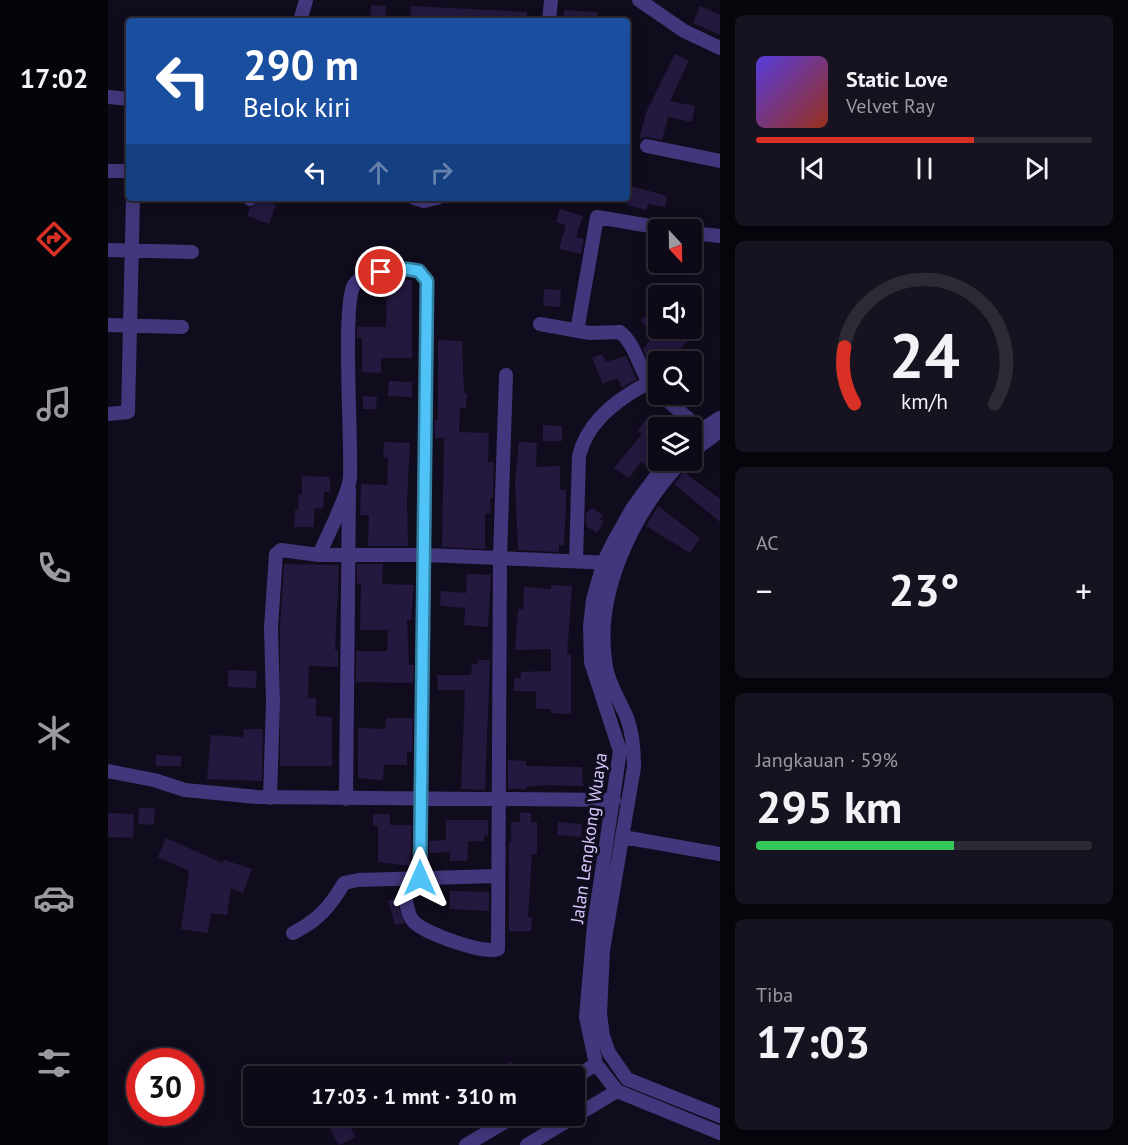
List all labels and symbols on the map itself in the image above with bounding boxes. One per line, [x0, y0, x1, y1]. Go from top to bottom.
north arrow [648, 219, 702, 273]
pin [355, 246, 406, 297]
street label: Jalan Lengkong Wuaya [565, 751, 612, 926]
position arrow [388, 846, 452, 910]
speed limit sign: 30 [126, 1048, 204, 1126]

